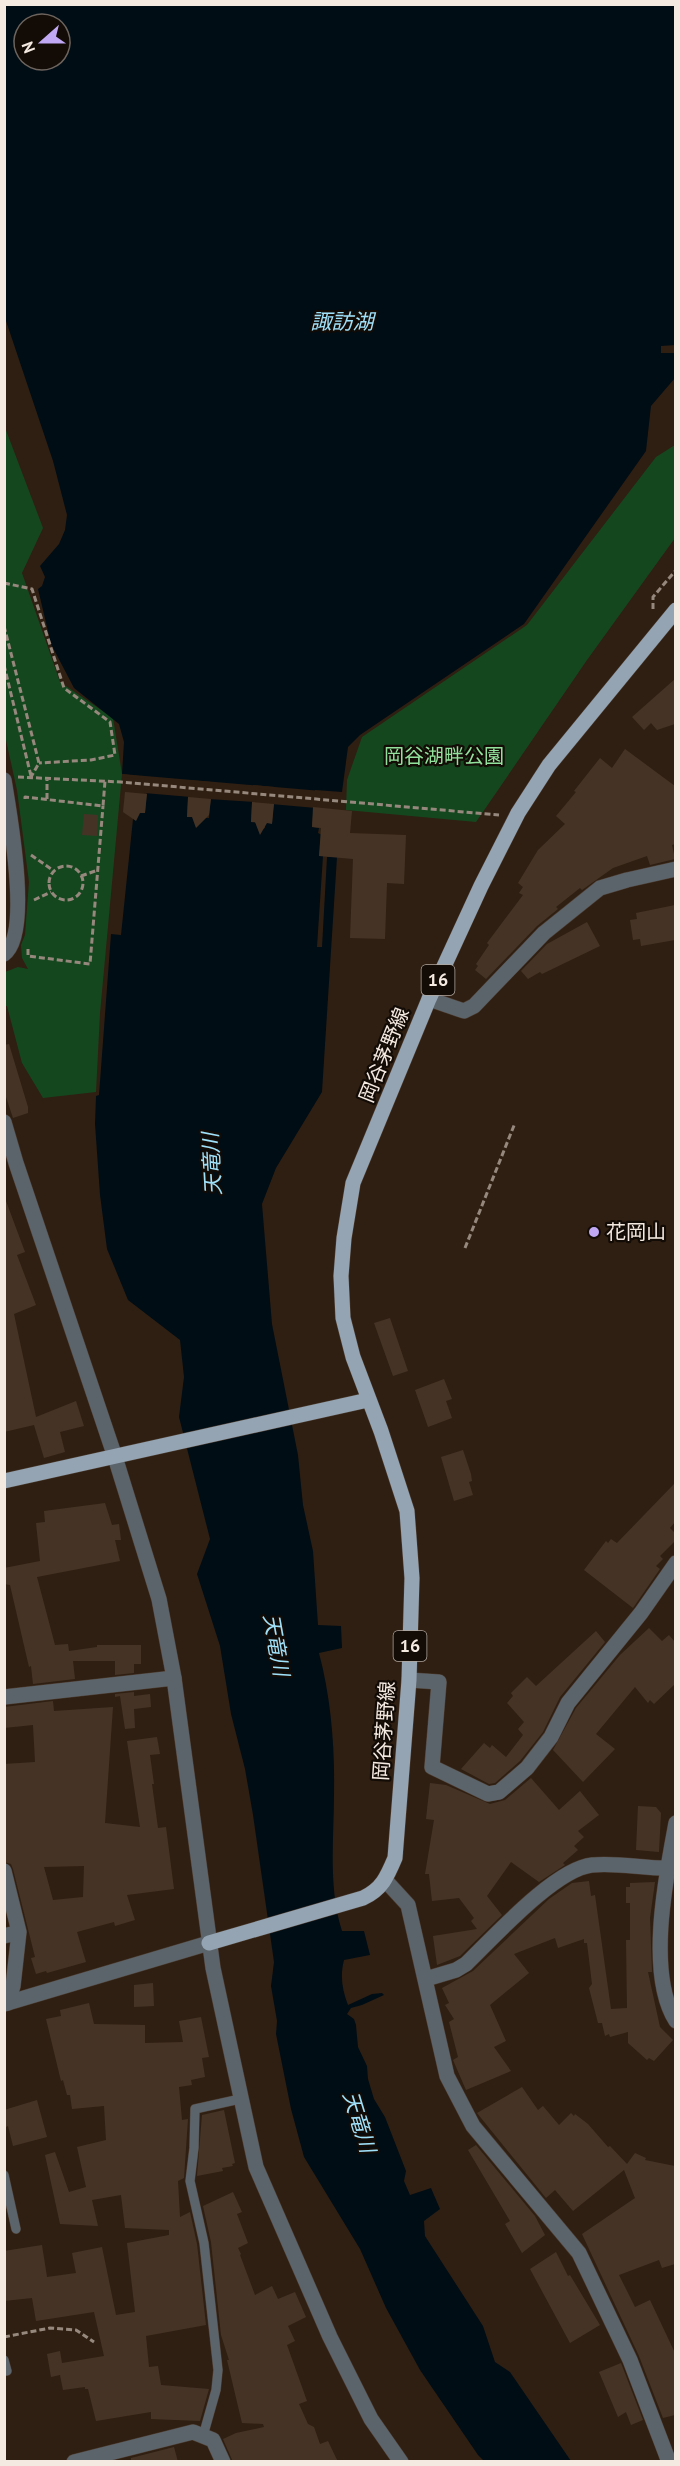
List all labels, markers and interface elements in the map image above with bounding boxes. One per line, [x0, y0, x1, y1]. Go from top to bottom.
north arrow [12, 12, 72, 72]
text: N [17, 39, 39, 56]
water label: 諏訪湖 [311, 308, 376, 335]
park label: 岡谷湖畔公園 [384, 743, 504, 769]
road number: 16 [422, 965, 454, 995]
street label: 岡谷茅野線 [353, 1004, 415, 1106]
water label: 天竜川 [196, 1130, 227, 1196]
place label: 花岡山 [606, 1219, 666, 1245]
marker: 花岡山 [587, 1225, 601, 1239]
water label: 天竜川 [258, 1612, 296, 1680]
road number: 16 [394, 1631, 426, 1661]
street label: 岡谷茅野線 [368, 1680, 400, 1782]
water label: 天竜川 [337, 2088, 382, 2158]

